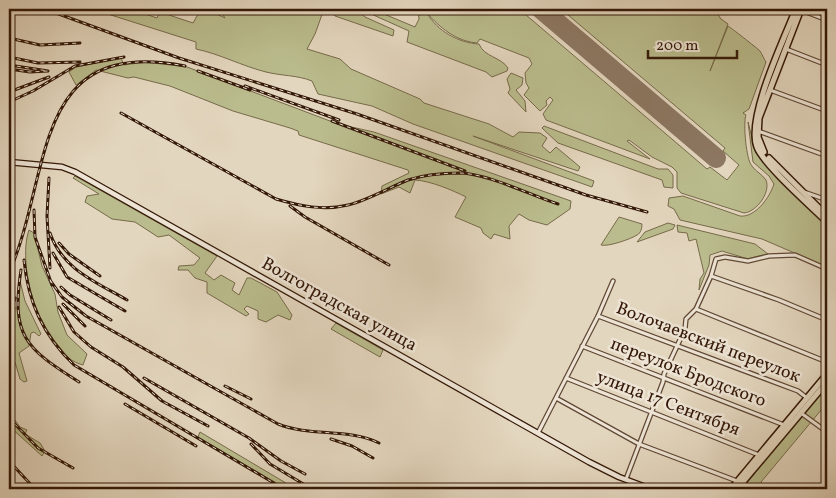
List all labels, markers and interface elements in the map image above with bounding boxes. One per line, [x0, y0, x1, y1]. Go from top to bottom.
scale bar [648, 28, 737, 60]
text: 200 m [656, 36, 699, 57]
street label: Волгоградская улица [257, 252, 421, 358]
street label: Волочаевский переулок [612, 296, 804, 390]
street label: переулок Бродского [607, 332, 769, 414]
street label: улица 17 Сентября [593, 365, 743, 443]

